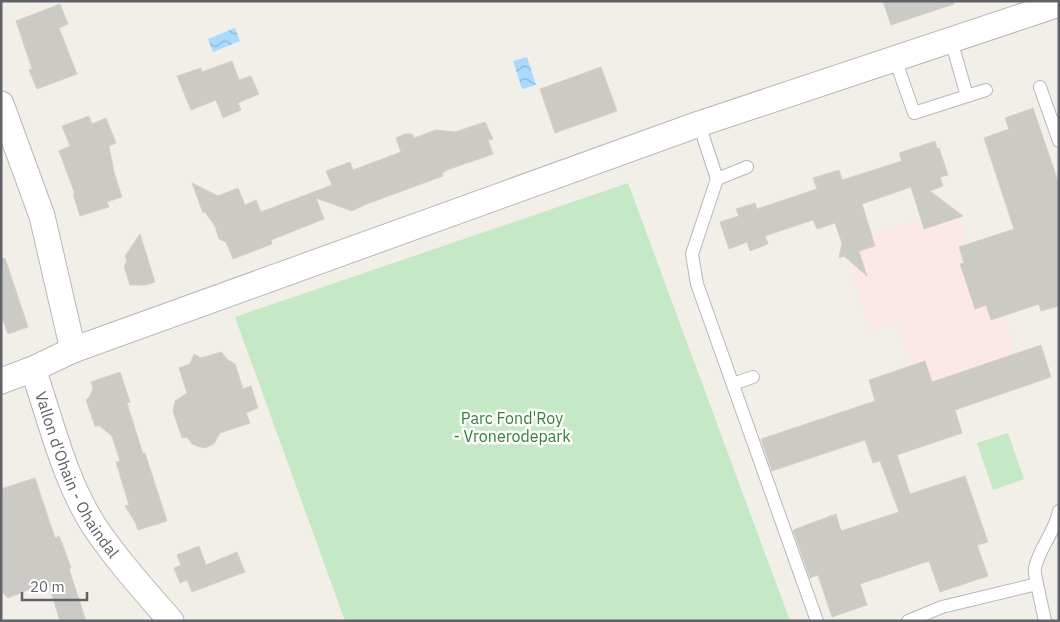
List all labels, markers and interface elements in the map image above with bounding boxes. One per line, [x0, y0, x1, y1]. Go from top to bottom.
street label: Vallon d'Ohain - Ohaindal [31, 389, 124, 562]
park label: Parc Fond'Roy - Vronerodepark [453, 408, 571, 446]
scale bar [22, 570, 88, 602]
text: 20 m [30, 577, 65, 596]

